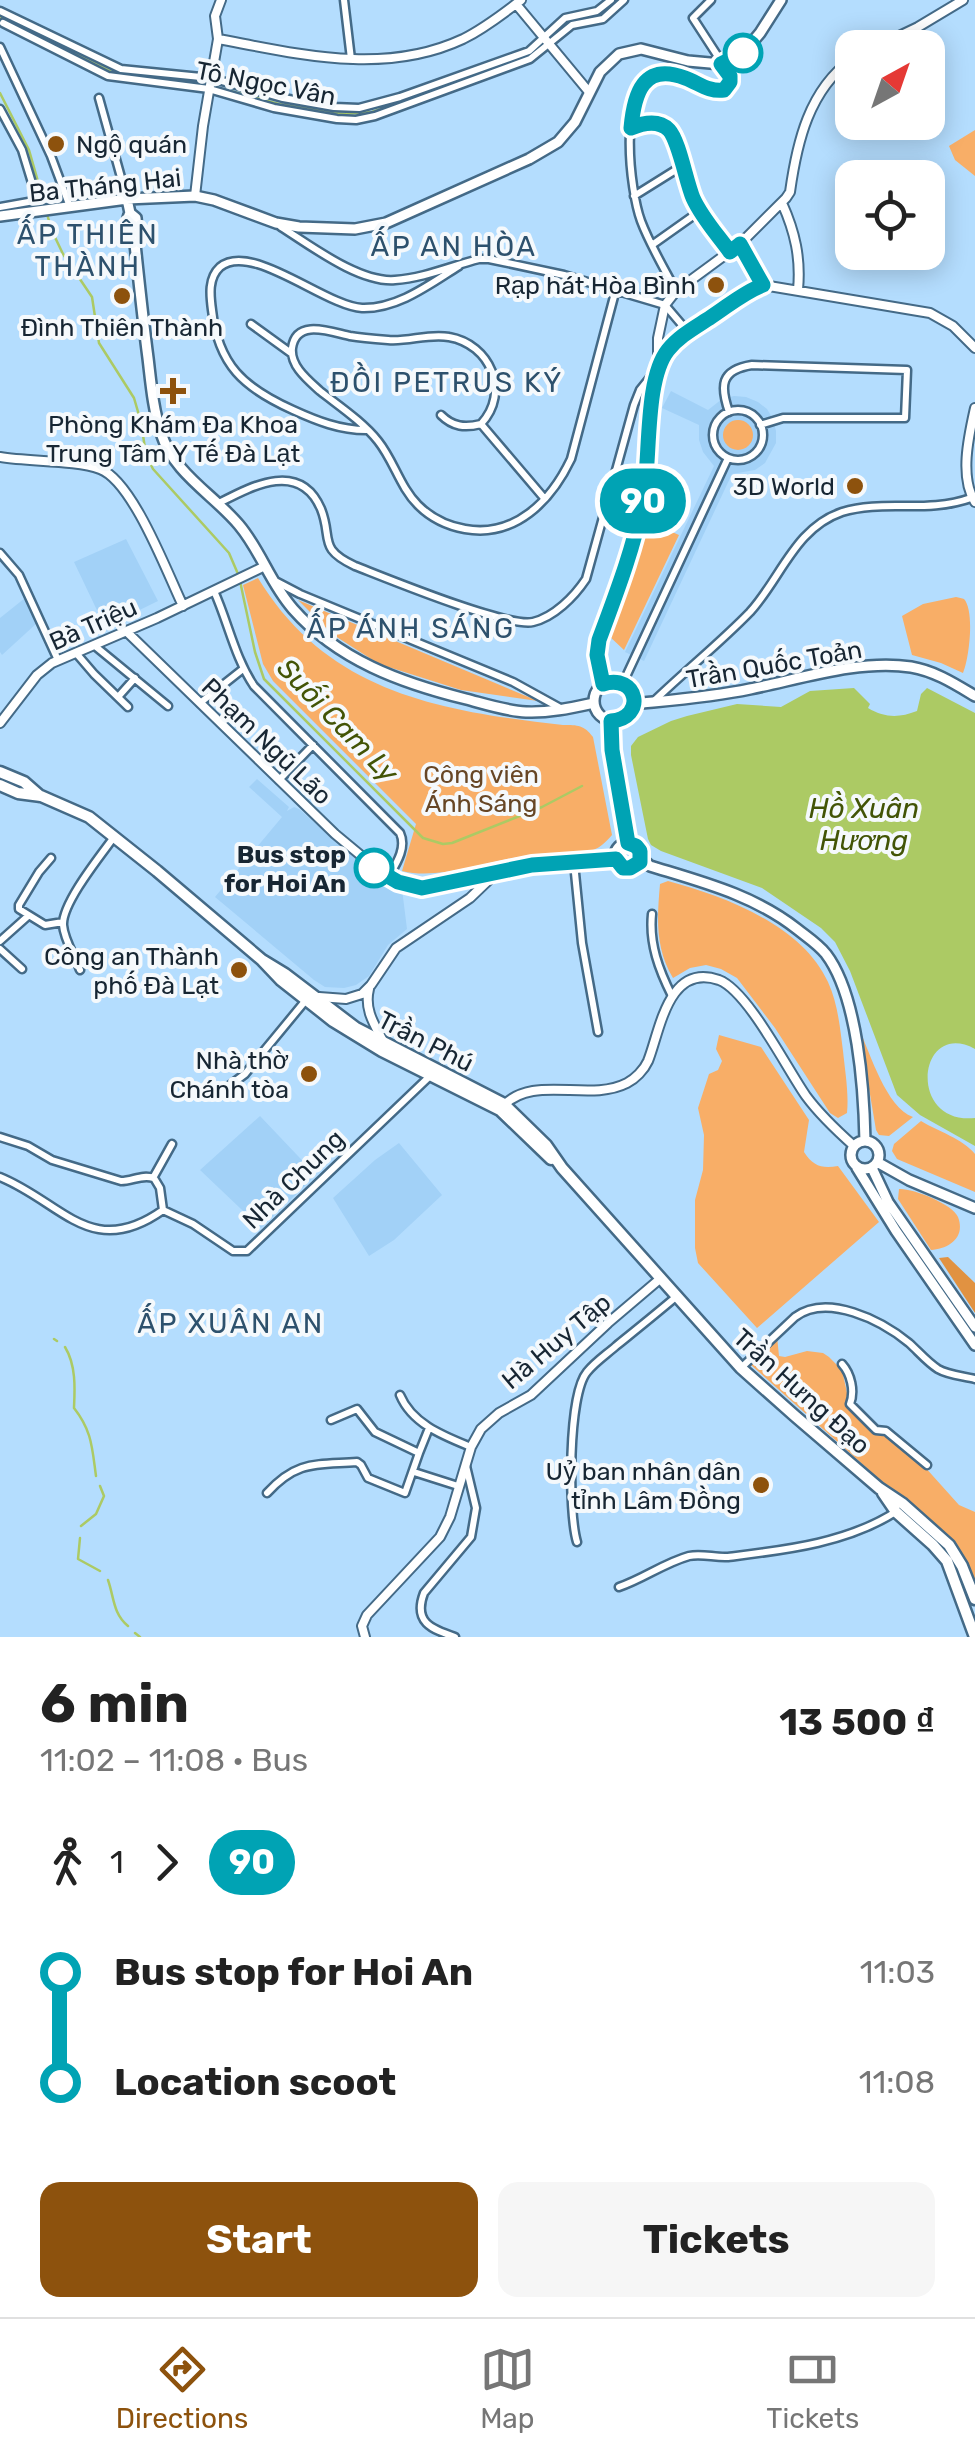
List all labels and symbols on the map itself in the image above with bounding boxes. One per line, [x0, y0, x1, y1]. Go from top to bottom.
north arrow [835, 30, 945, 140]
unlabelled marker [724, 34, 762, 72]
street label: Tô Ngọc Vân [193, 56, 338, 111]
place label: Ngộ quán [76, 130, 187, 159]
marker: Ngộ quán [45, 133, 67, 155]
street label: Ba Tháng Hai [28, 163, 183, 208]
district label: ẤP THIÊN THÀNH [17, 214, 159, 283]
district label: ẤP AN HÒA [370, 226, 538, 263]
place label: Rạp hát Hòa Bình [495, 271, 696, 300]
marker: Rạp hát Hòa Bình [705, 274, 727, 296]
marker: Đình Thiên Thành [111, 285, 133, 307]
place label: Đình Thiên Thành [21, 313, 223, 342]
district label: ĐỒI PETRUS KÝ [330, 362, 564, 399]
marker: Phòng Khám Đa Khoa Trung Tâm Y Tế Đà Lạt [160, 378, 186, 404]
place label: Phòng Khám Đa Khoa Trung Tâm Y Tế Đà Lạt [46, 410, 300, 468]
line badge: 90 [598, 468, 688, 534]
place label: 3D World [733, 472, 835, 501]
marker: 3D World [844, 475, 866, 497]
street label: Bà Triệu [45, 592, 142, 657]
district label: ẤP ÁNH SÁNG [306, 608, 516, 645]
street label: Trần Quốc Toản [684, 633, 864, 694]
water label: Suối Cam Ly [270, 651, 407, 790]
street label: Phạm Ngũ Lão [196, 672, 338, 811]
park label: Công viên Ánh Sáng [423, 760, 539, 818]
water label: Hồ Xuân Hương [809, 791, 919, 857]
place label: Bus stop for Hoi An [224, 840, 346, 898]
marker: Bus stop for Hoi An [355, 849, 393, 887]
place label: Công an Thành phố Đà Lạt [44, 942, 219, 1000]
marker: Công an Thành phố Đà Lạt [228, 959, 250, 981]
street label: Trần Phú [373, 1004, 479, 1078]
place label: Nhà thờ Chánh tòa [169, 1046, 289, 1104]
marker: Nhà thờ Chánh tòa [298, 1063, 320, 1085]
street label: Nhà Chung [237, 1124, 350, 1235]
street label: Hà Huy Tập [496, 1288, 616, 1395]
district label: ẤP XUÂN AN [137, 1303, 325, 1340]
street label: Trần Hưng Đạo [728, 1322, 877, 1460]
place label: Uỷ ban nhân dân tỉnh Lâm Đồng [546, 1457, 741, 1515]
marker: Uỷ ban nhân dân tỉnh Lâm Đồng [750, 1474, 772, 1496]

